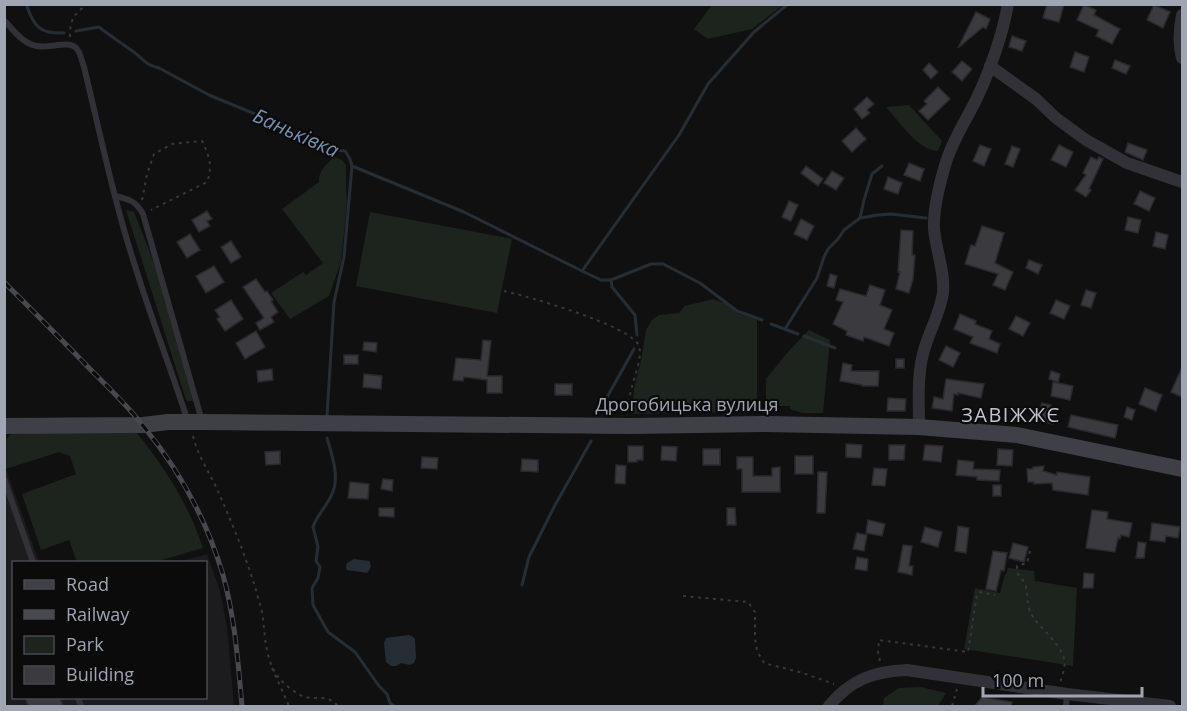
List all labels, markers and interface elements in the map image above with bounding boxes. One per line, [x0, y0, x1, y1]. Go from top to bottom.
water label: Баньківка [249, 102, 343, 163]
street label: Дрогобицька вулиця [595, 392, 779, 416]
district label: ЗАВІЖЖЄ [961, 401, 1061, 428]
legend [12, 561, 207, 699]
text: Road [66, 572, 109, 596]
text: Railway [66, 602, 130, 626]
text: Park [66, 632, 104, 656]
scale bar [983, 660, 1142, 698]
text: Building [66, 662, 134, 686]
text: 100 m [992, 668, 1044, 692]

